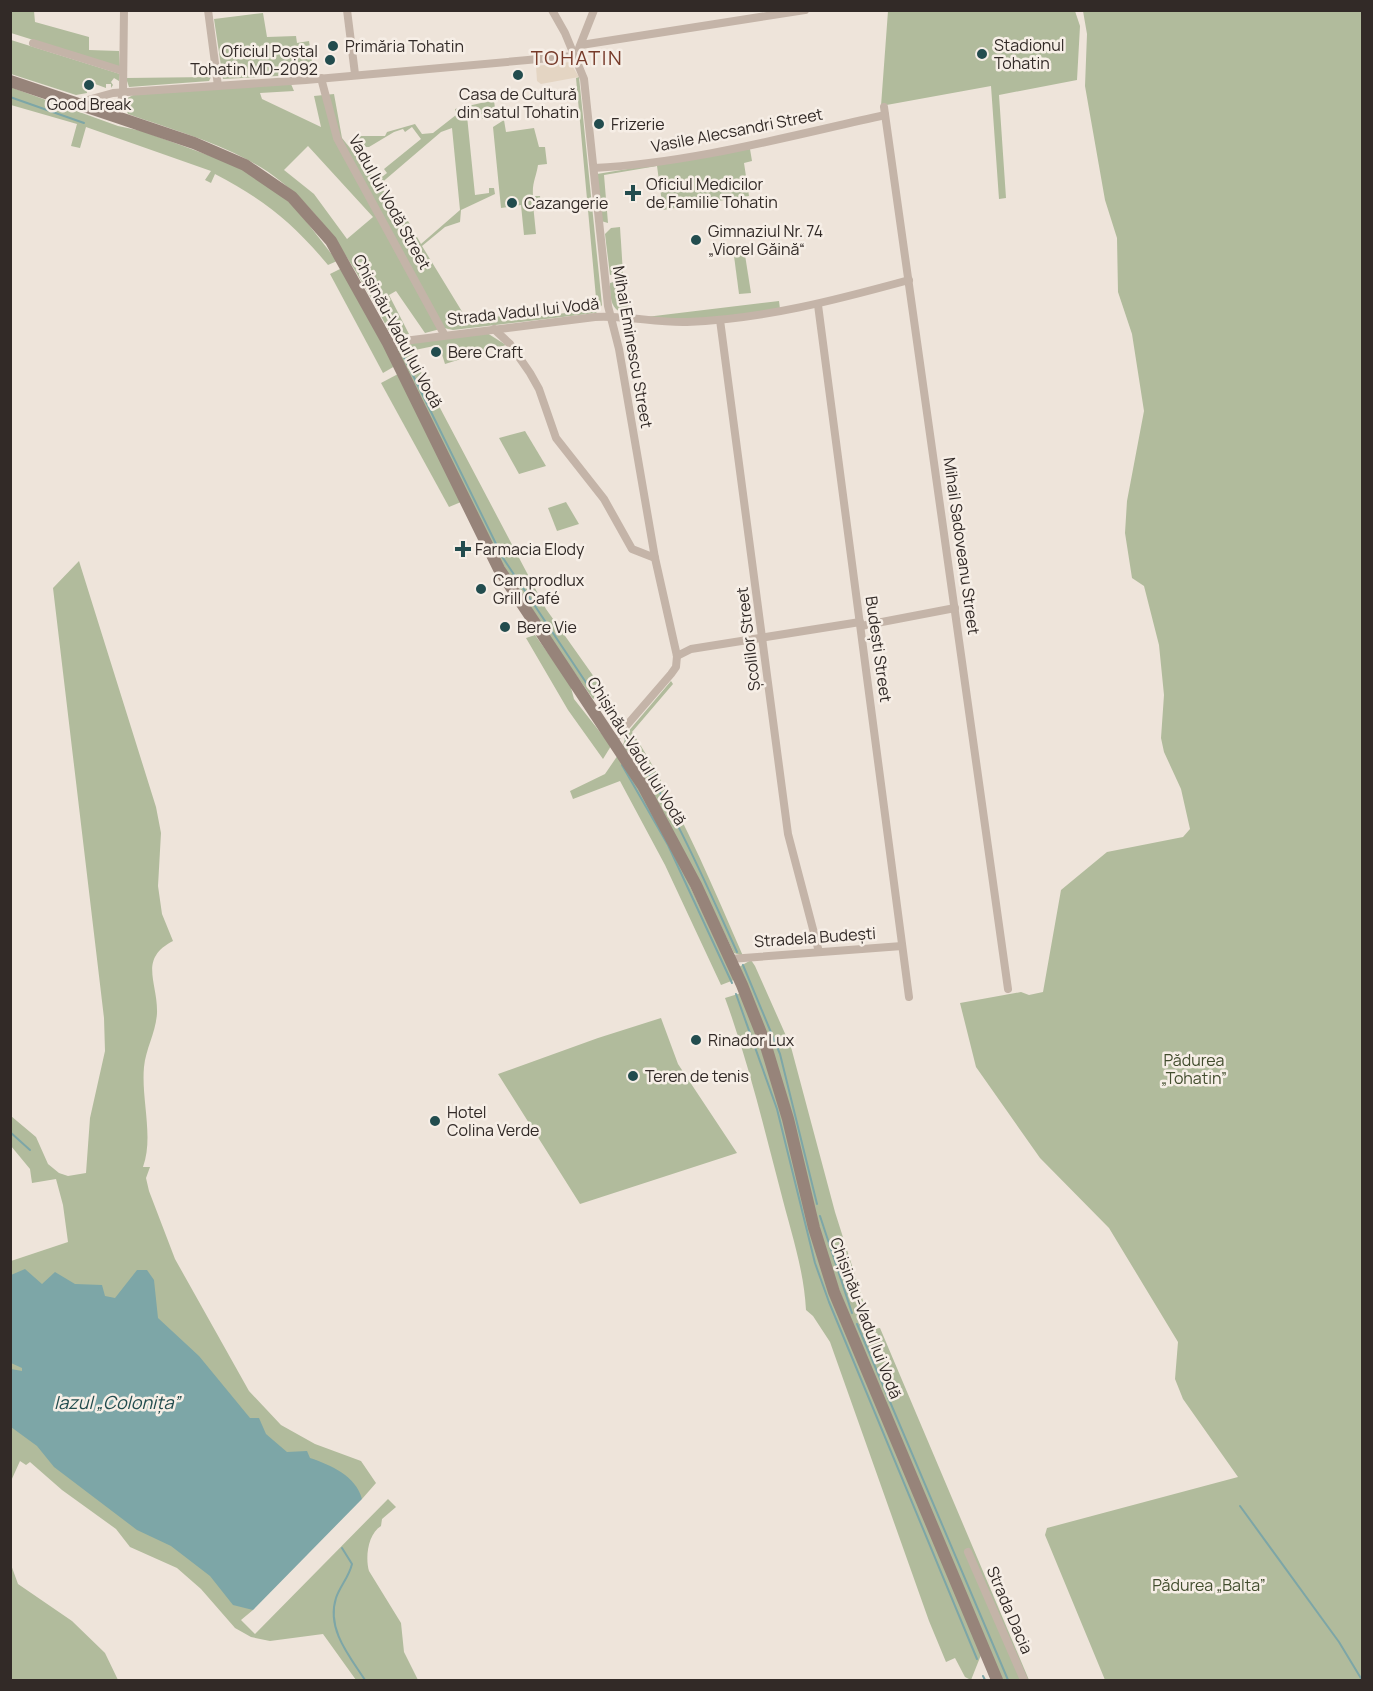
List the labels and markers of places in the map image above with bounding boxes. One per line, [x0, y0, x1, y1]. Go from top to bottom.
place label: Stadionul Tohatin [994, 34, 1065, 74]
place label: Primăria Tohatin [345, 35, 464, 57]
marker: Primăria Tohatin [326, 39, 340, 53]
place label: Oficiul Poștal Tohatin MD-2092 [190, 40, 318, 80]
marker: Stadionul Tohatin [975, 47, 989, 61]
marker: Oficiul Poștal Tohatin MD-2092 [323, 53, 337, 67]
marker: Casa de Cultură din satul Tohatin [511, 68, 525, 82]
marker: Good Break [82, 78, 96, 92]
place label: Casa de Cultură din satul Tohatin [457, 83, 579, 123]
place label: Good Break [47, 93, 132, 115]
place label: Frizerie [611, 113, 665, 135]
marker: Frizerie [592, 117, 606, 131]
place label: Oficiul Medicilor de Familie Tohatin [646, 173, 778, 213]
marker: Oficiul Medicilor de Familie Tohatin [624, 184, 642, 202]
place label: Cazangerie [524, 192, 608, 214]
marker: Cazangerie [505, 196, 519, 210]
place label: Gimnaziul Nr. 74 „Viorel Găină“ [708, 220, 823, 260]
marker: Gimnaziul Nr. 74 „Viorel Găină“ [689, 233, 703, 247]
place label: Bere Craft [448, 341, 523, 363]
marker: Bere Craft [429, 345, 443, 359]
place label: Farmacia Elody [475, 538, 585, 560]
marker: Farmacia Elody [456, 542, 470, 556]
place label: Carnprodlux Grill Café [493, 569, 585, 609]
marker: Carnprodlux Grill Café [474, 582, 488, 596]
place label: Bere Vie [517, 616, 577, 638]
marker: Bere Vie [498, 620, 512, 634]
place label: Rinador Lux [708, 1029, 795, 1051]
marker: Rinador Lux [689, 1033, 703, 1047]
place label: Teren de tenis [645, 1065, 749, 1087]
marker: Teren de tenis [626, 1069, 640, 1083]
place label: Hotel Colina Verde [447, 1101, 539, 1141]
marker: Hotel Colina Verde [428, 1114, 442, 1128]

